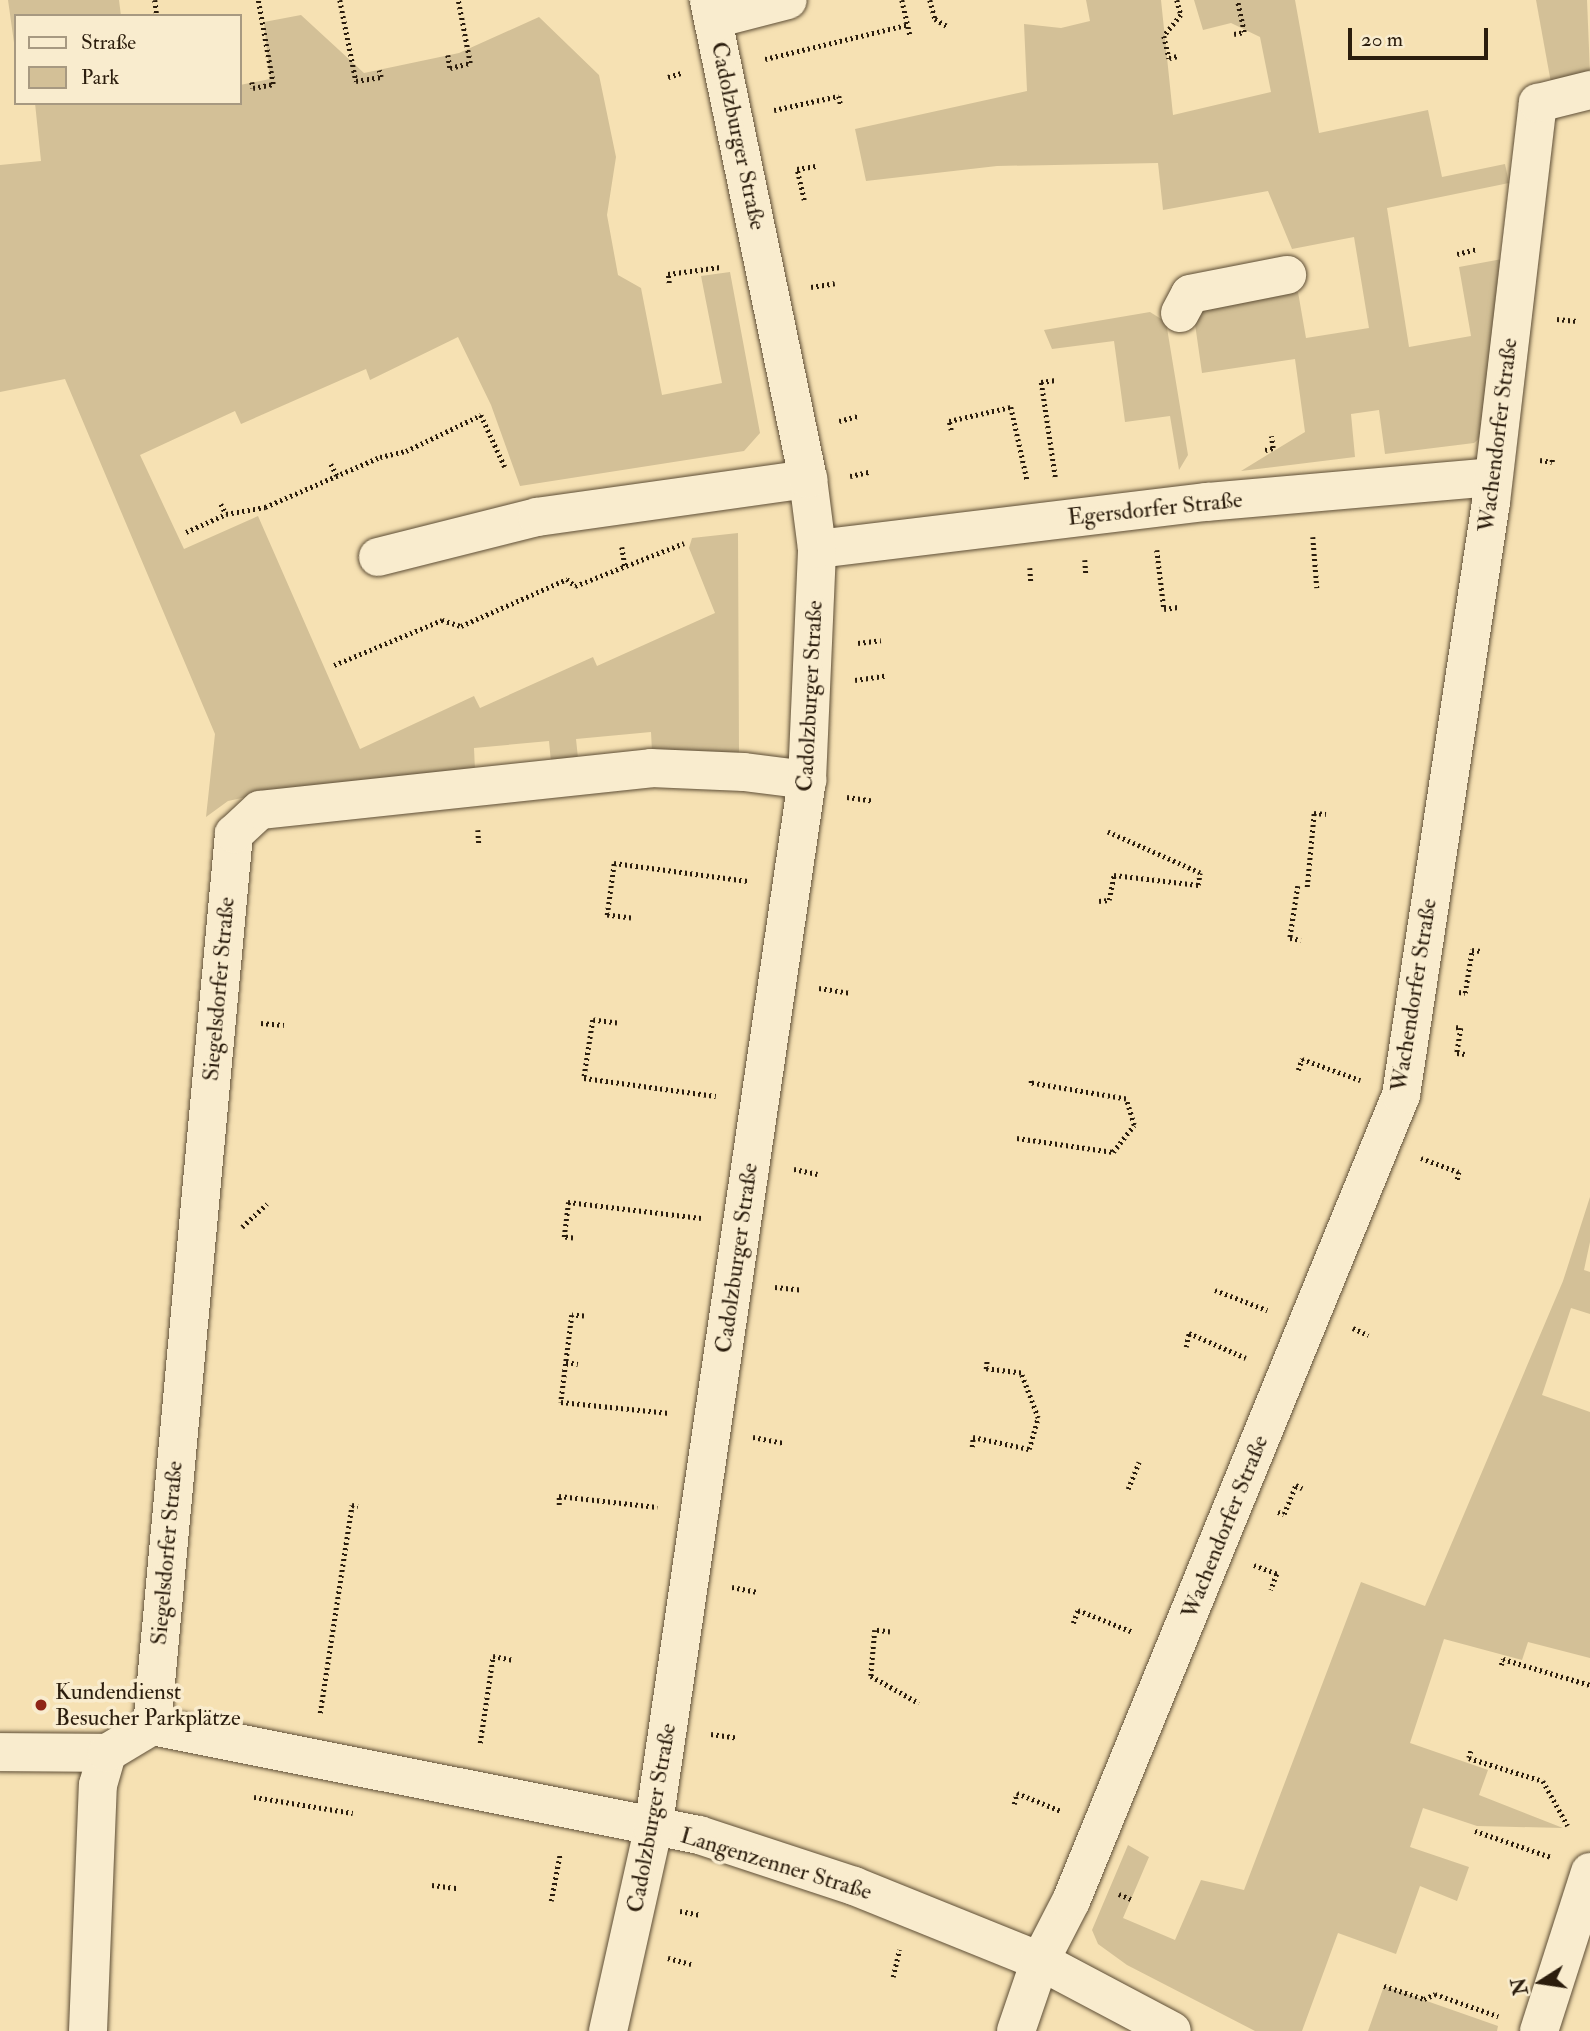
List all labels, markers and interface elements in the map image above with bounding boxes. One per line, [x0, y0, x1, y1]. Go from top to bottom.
legend [14, 14, 242, 105]
scale bar [1352, 14, 1492, 58]
text: 20 m [1361, 26, 1403, 53]
text: Straße [81, 29, 136, 56]
street label: Cadolzburger Straße [705, 39, 771, 233]
text: Park [81, 64, 119, 91]
street label: Wachendorfer Straße [1472, 336, 1524, 534]
street label: Egersdorfer Straße [1066, 486, 1244, 532]
street label: Cadolzburger Straße [791, 600, 829, 792]
street label: Siegelsdorfer Straße [197, 896, 241, 1082]
street label: Wachendorfer Straße [1385, 896, 1443, 1094]
street label: Cadolzburger Straße [710, 1161, 764, 1355]
street label: Wachendorfer Straße [1176, 1431, 1274, 1623]
street label: Siegelsdorfer Straße [145, 1460, 189, 1646]
place label: Kundendienst Besucher Parkplätze [55, 1678, 241, 1732]
marker: Kundendienst Besucher Parkplätze [33, 1697, 49, 1713]
street label: Cadolzburger Straße [622, 1721, 682, 1915]
street label: Langenzenner Straße [677, 1822, 875, 1906]
north arrow [1506, 1947, 1576, 2017]
text: N [1507, 1976, 1534, 1997]

